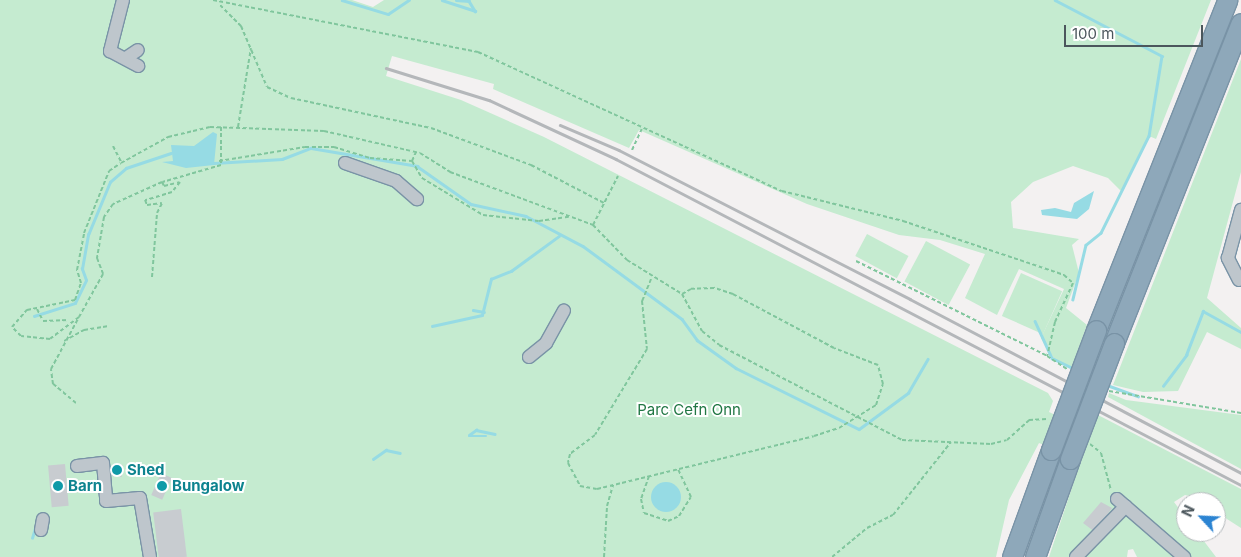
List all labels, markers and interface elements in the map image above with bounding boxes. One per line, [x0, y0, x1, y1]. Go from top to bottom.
scale bar [1066, 15, 1205, 47]
text: 100 m [1072, 24, 1114, 43]
park label: Parc Cefn Onn [637, 401, 741, 419]
place label: Shed [127, 461, 165, 479]
marker: Shed [111, 464, 123, 476]
place label: Barn [68, 477, 102, 495]
place label: Bungalow [172, 477, 245, 495]
marker: Barn [52, 480, 64, 492]
marker: Bungalow [156, 480, 168, 492]
north arrow [1176, 492, 1226, 542]
text: N [1178, 502, 1198, 519]

